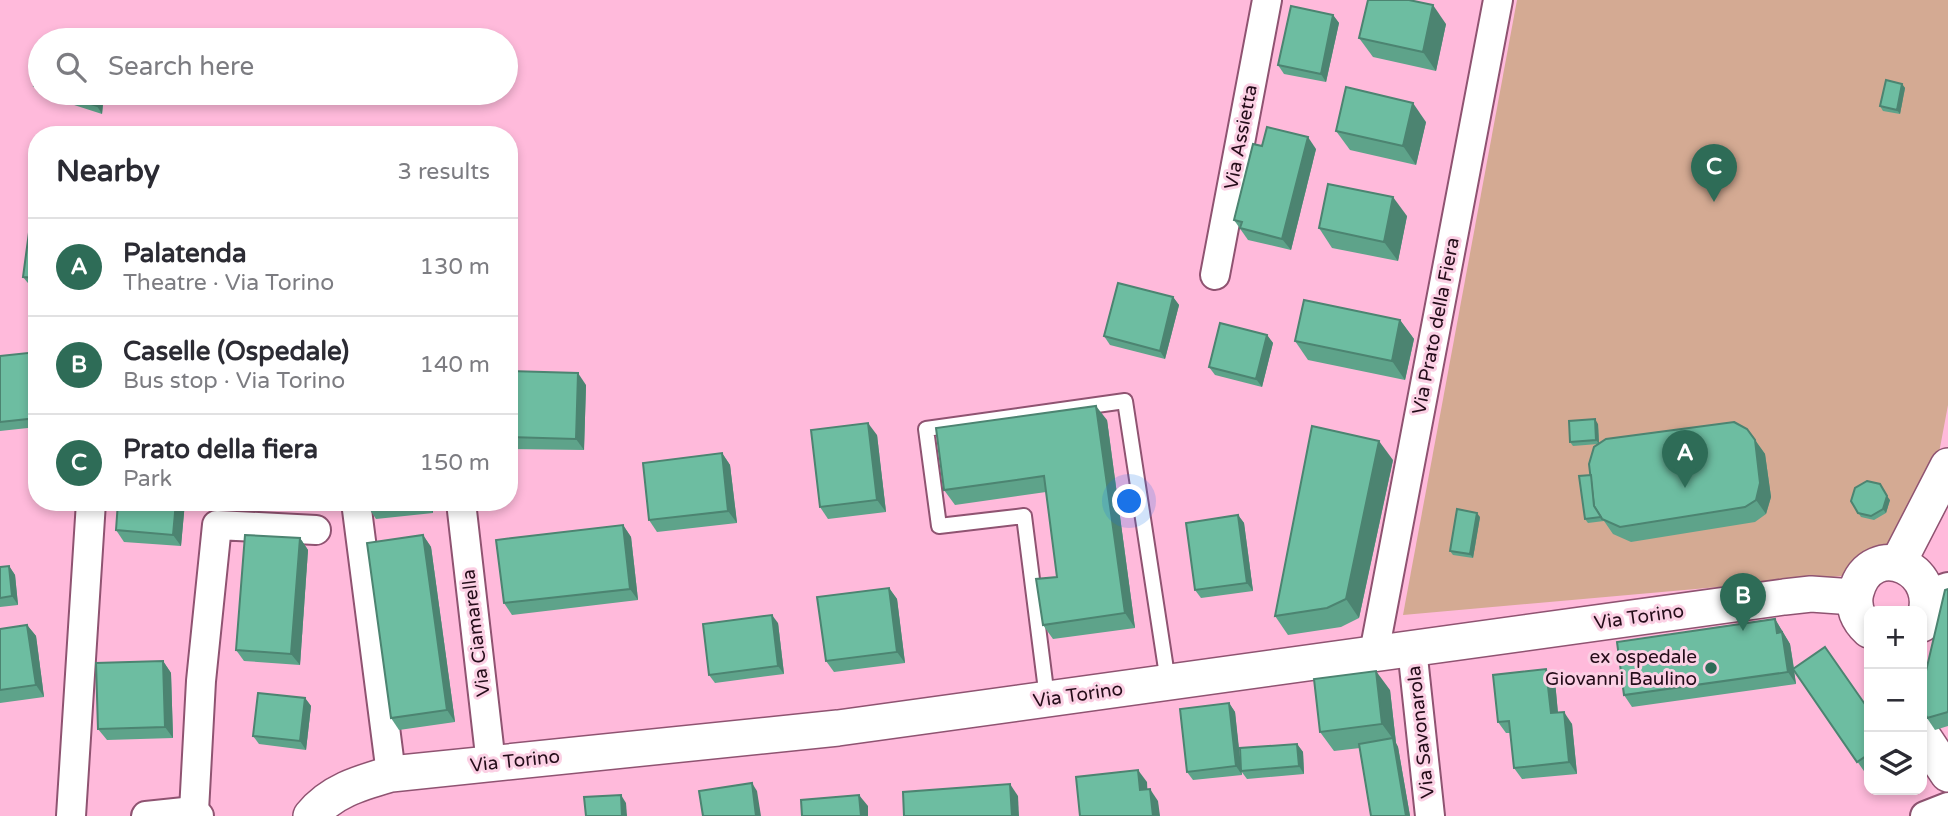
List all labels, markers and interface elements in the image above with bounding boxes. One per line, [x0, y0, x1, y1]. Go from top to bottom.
search box [28, 28, 518, 105]
icon: search [52, 48, 90, 86]
text: Search here [108, 51, 254, 82]
street label: Via Assietta [1220, 83, 1262, 191]
pin: C [1691, 144, 1737, 202]
text: Nearby [56, 153, 160, 190]
text: 3 results [397, 158, 490, 186]
street label: Via Prato della Fiera [1408, 236, 1464, 416]
text: Palatenda [123, 238, 247, 269]
text: A [70, 253, 88, 281]
text: 130 m [420, 253, 490, 281]
text: Theatre · Via Torino [123, 269, 334, 297]
text: Caselle (Ospedale) [123, 336, 349, 367]
text: B [71, 351, 87, 379]
text: 140 m [420, 351, 490, 379]
text: Bus stop · Via Torino [123, 367, 345, 395]
pin: A [1662, 430, 1708, 488]
text: Prato della fiera [123, 434, 318, 465]
text: C [71, 449, 87, 477]
text: 150 m [420, 449, 490, 477]
text: Park [123, 465, 172, 493]
your location [1112, 484, 1146, 518]
street label: Via Ciamarella [457, 568, 495, 698]
pin: B [1720, 573, 1766, 631]
street label: Via Torino [1593, 600, 1685, 634]
map controls [1864, 606, 1927, 795]
button: + [1864, 606, 1927, 669]
place label: ex ospedale Giovanni Baulino [1545, 646, 1697, 690]
marker: ex ospedale Giovanni Baulino [1703, 660, 1719, 676]
street label: Via Savonarola [1403, 665, 1439, 799]
button: − [1864, 669, 1927, 732]
street label: Via Torino [1032, 678, 1124, 712]
button: layers [1864, 732, 1927, 795]
street label: Via Torino [469, 745, 561, 777]

